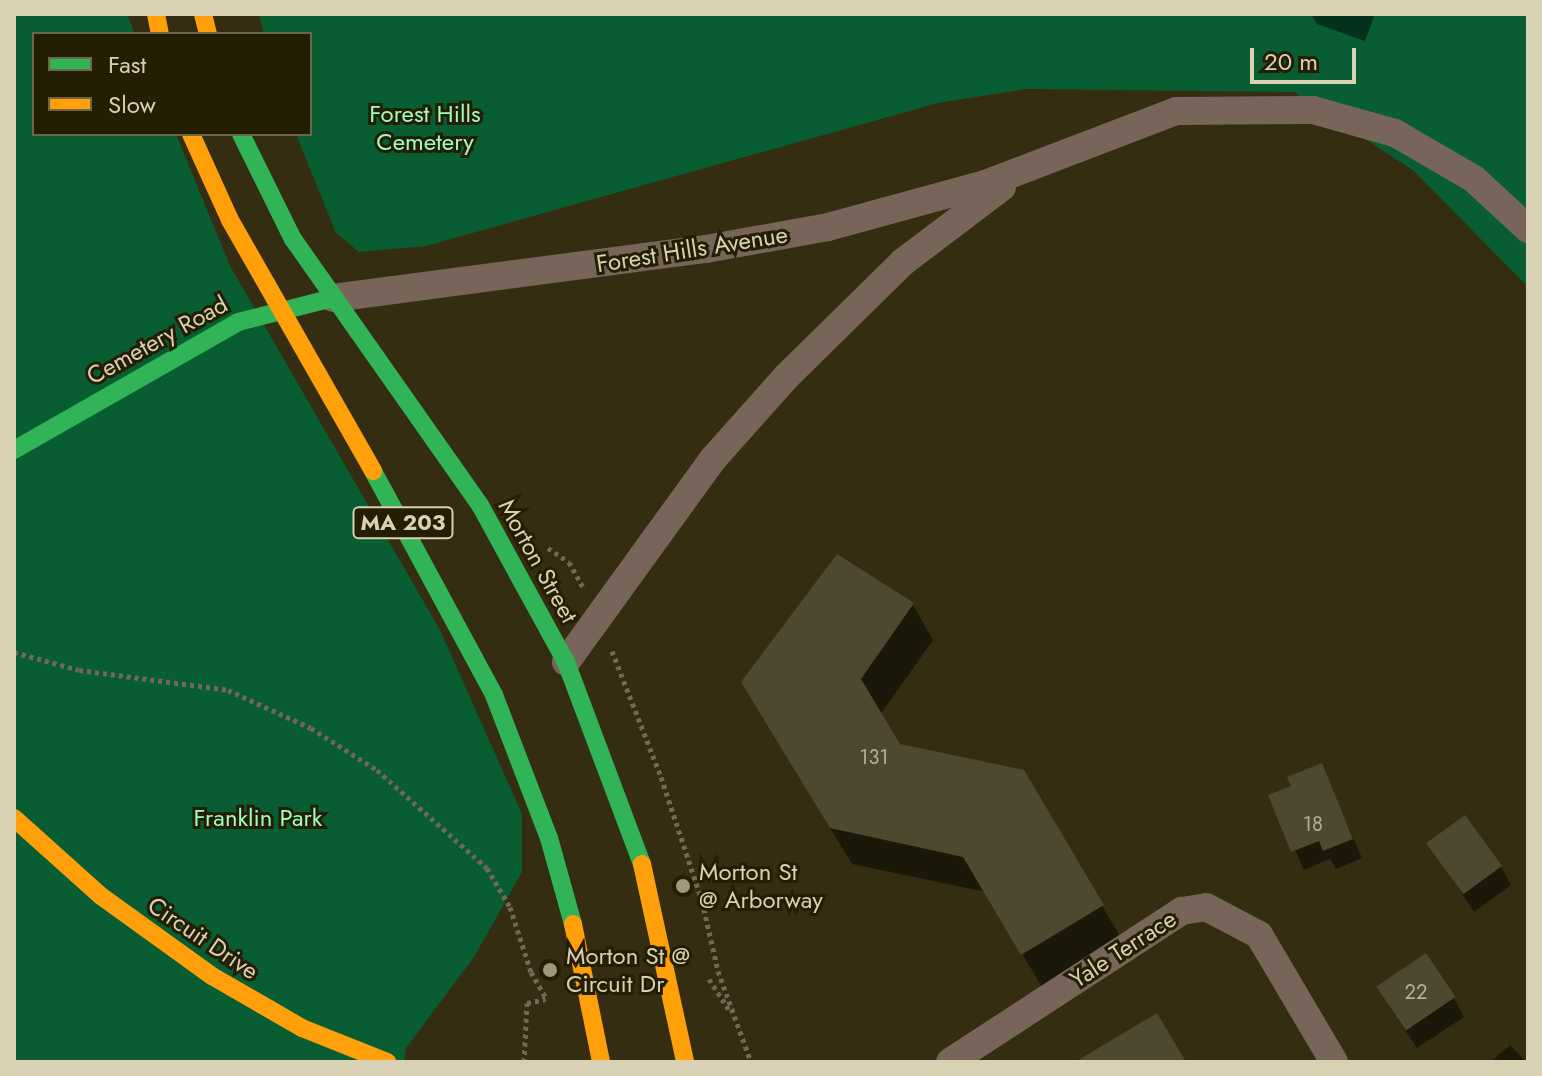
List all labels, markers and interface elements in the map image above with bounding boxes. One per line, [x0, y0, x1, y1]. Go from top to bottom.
legend [32, 32, 312, 136]
scale bar [1254, 32, 1360, 82]
text: 20 m [1264, 44, 1318, 79]
text: Fast [108, 47, 146, 82]
text: Slow [108, 87, 156, 122]
park label: Forest Hills Cemetery [369, 100, 481, 156]
street label: Forest Hills Avenue [594, 220, 790, 278]
street label: Cemetery Road [82, 289, 232, 391]
street label: Morton Street [492, 494, 584, 628]
road number: MA 203 [351, 505, 455, 541]
house number: 131 [860, 745, 888, 769]
park label: Franklin Park [194, 804, 322, 832]
house number: 18 [1303, 812, 1323, 836]
place label: Morton St @ Arborway [699, 858, 823, 914]
marker: Morton St @ Arborway [674, 877, 692, 895]
street label: Circuit Drive [142, 891, 264, 985]
street label: Yale Terrace [1065, 904, 1181, 994]
place label: Morton St @ Circuit Dr [566, 942, 690, 998]
marker: Morton St @ Circuit Dr [541, 961, 559, 979]
house number: 22 [1405, 980, 1427, 1004]

